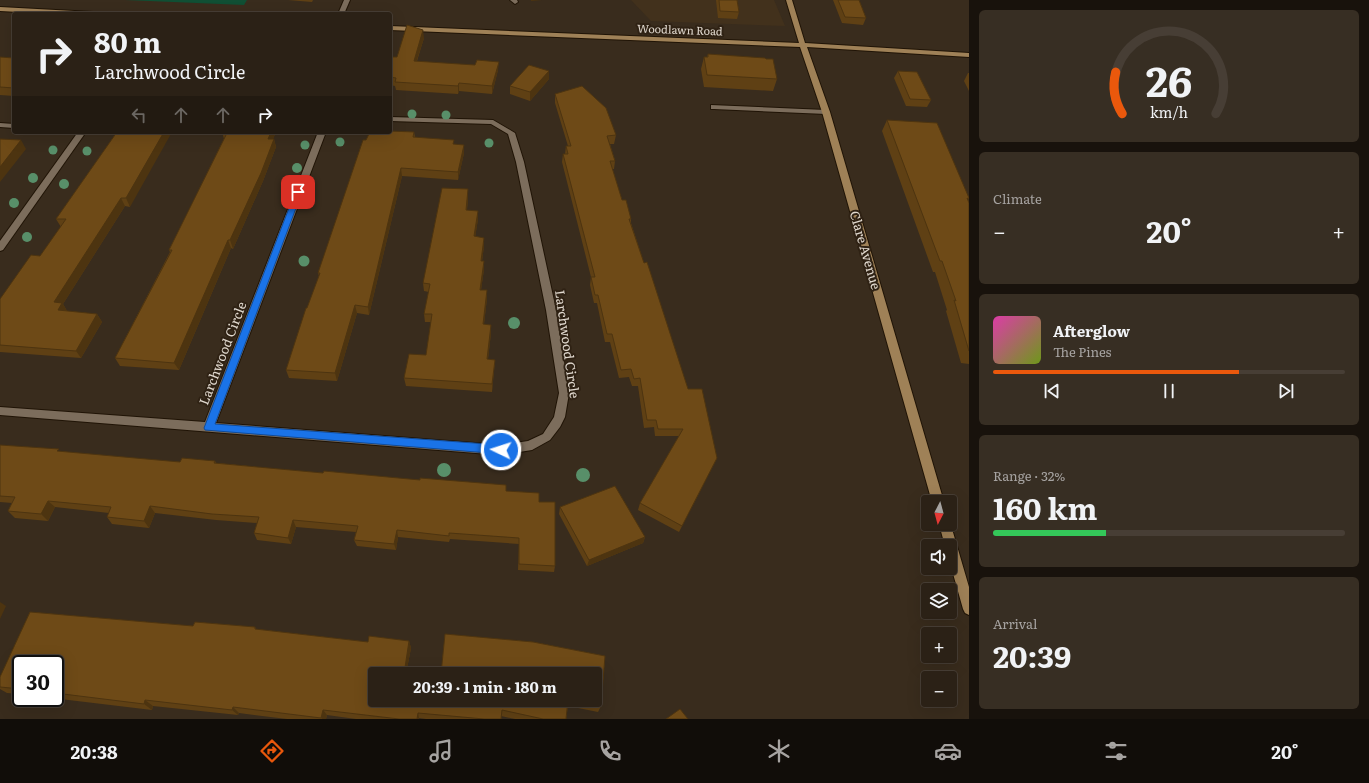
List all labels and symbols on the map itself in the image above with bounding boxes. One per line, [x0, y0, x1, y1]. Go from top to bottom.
street label: Woodlawn Road [637, 20, 723, 38]
pin [281, 175, 315, 209]
street label: Clare Avenue [846, 208, 886, 292]
street label: Larchwood Circle [551, 289, 585, 400]
street label: Larchwood Circle [194, 298, 251, 407]
position arrow [480, 429, 522, 471]
north arrow [921, 495, 957, 531]
speed limit sign: 30 [12, 655, 64, 707]

